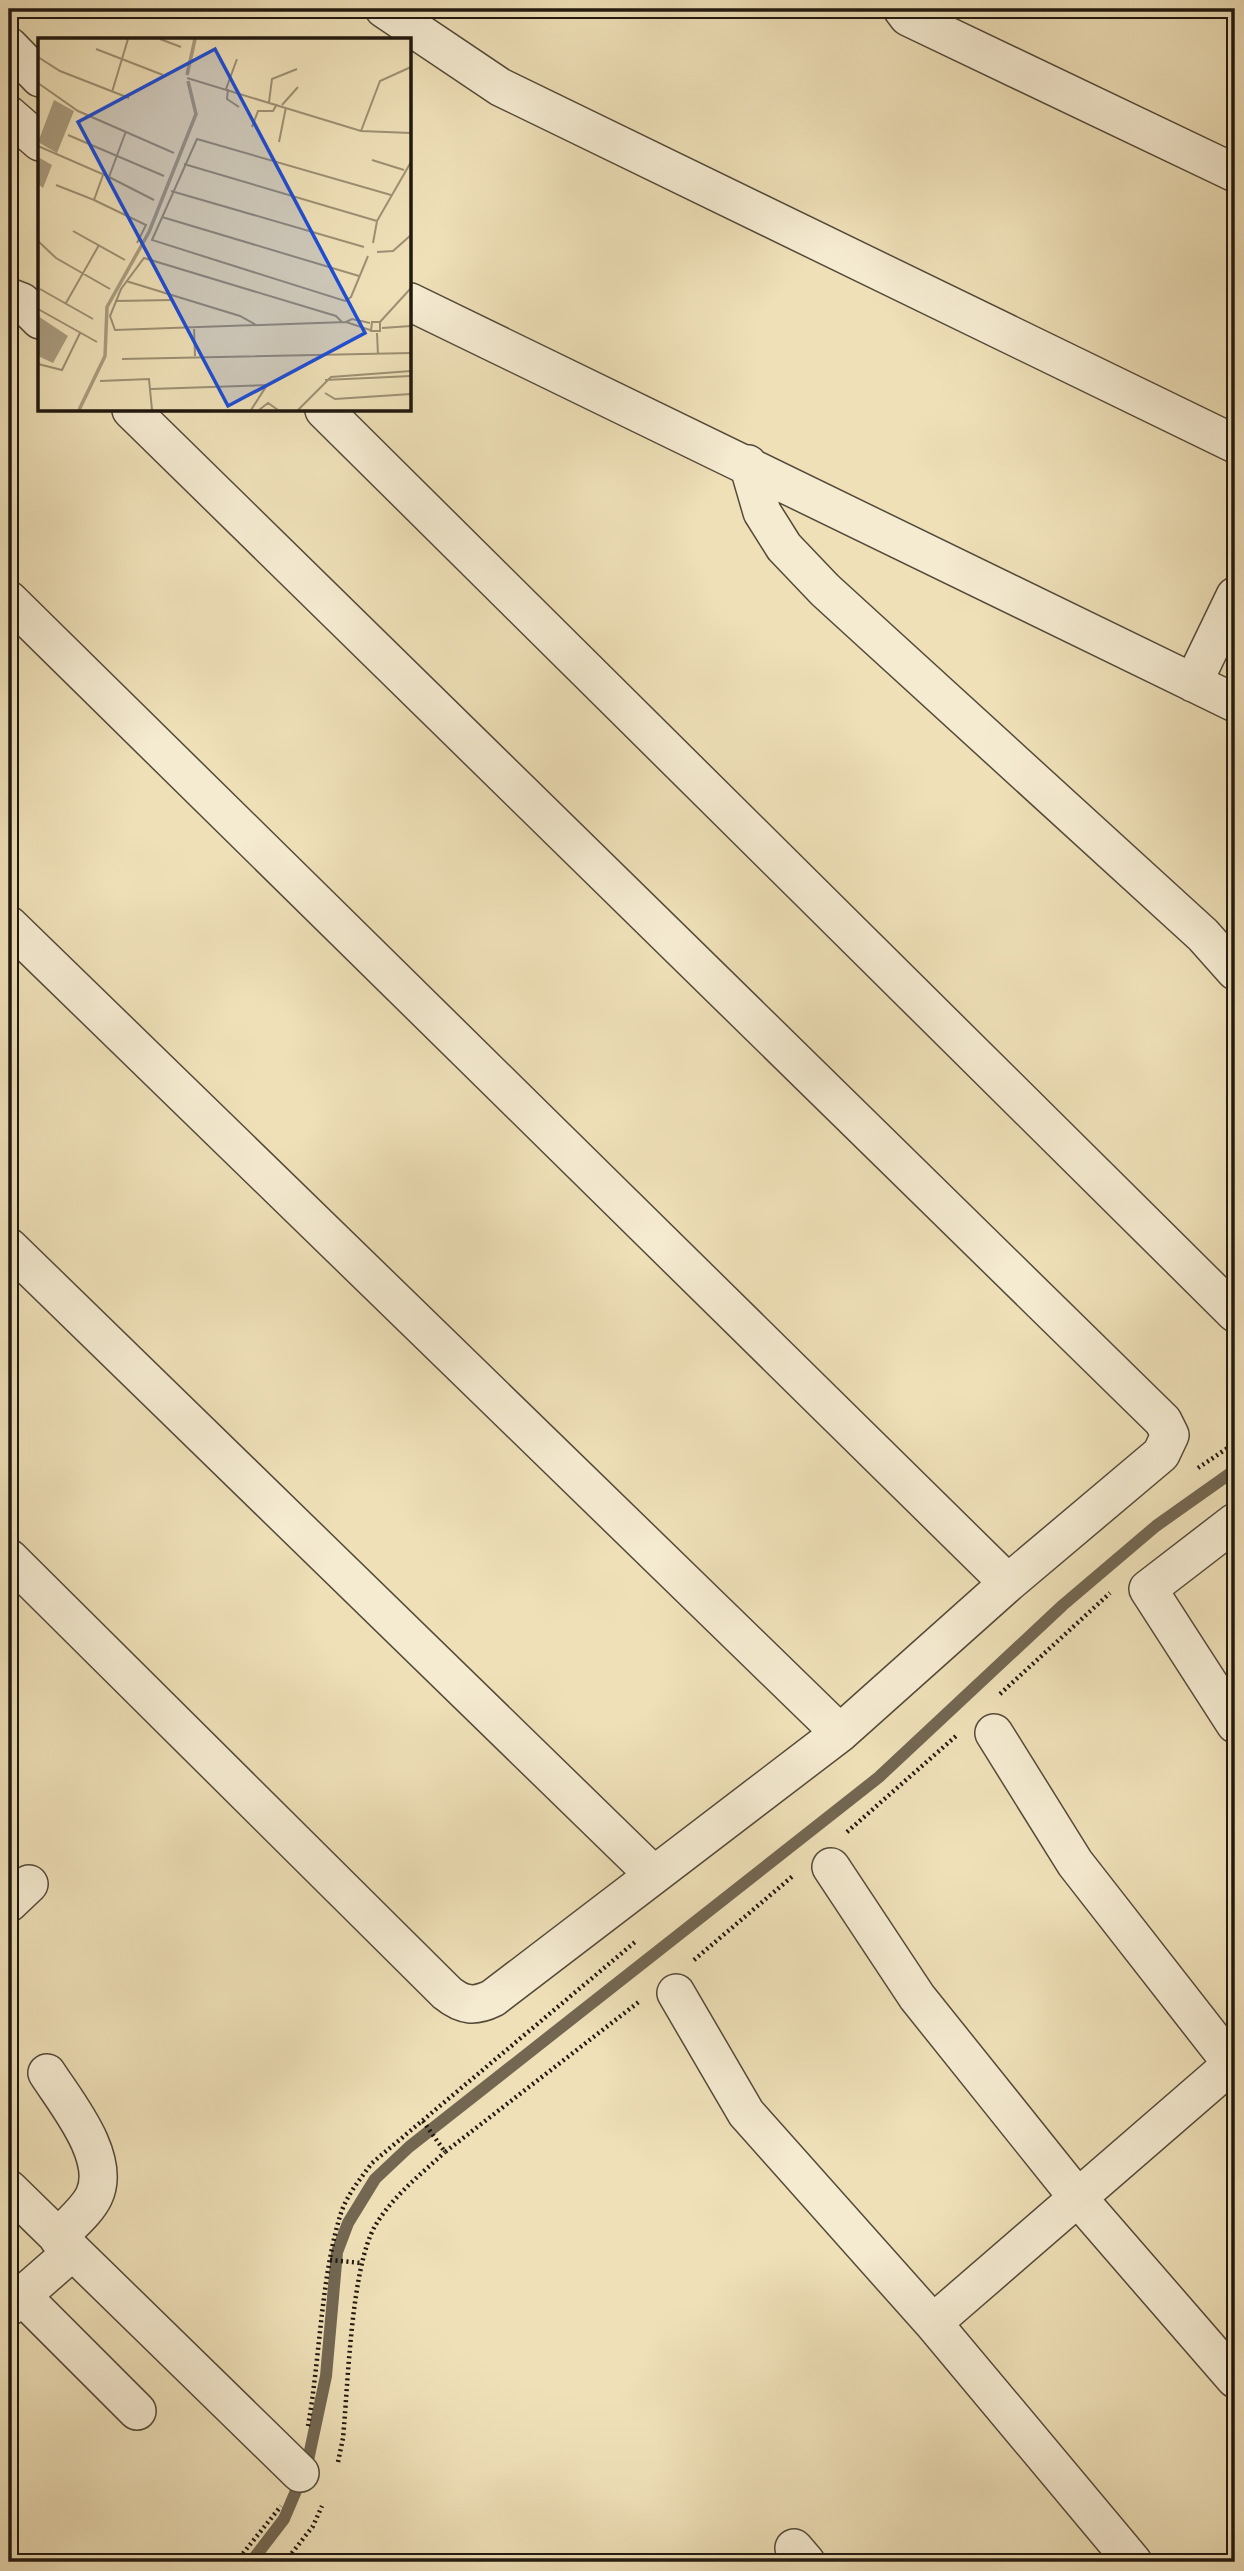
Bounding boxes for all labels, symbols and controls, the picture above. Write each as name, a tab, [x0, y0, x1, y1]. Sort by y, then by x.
inset map	[38, 38, 411, 411]

